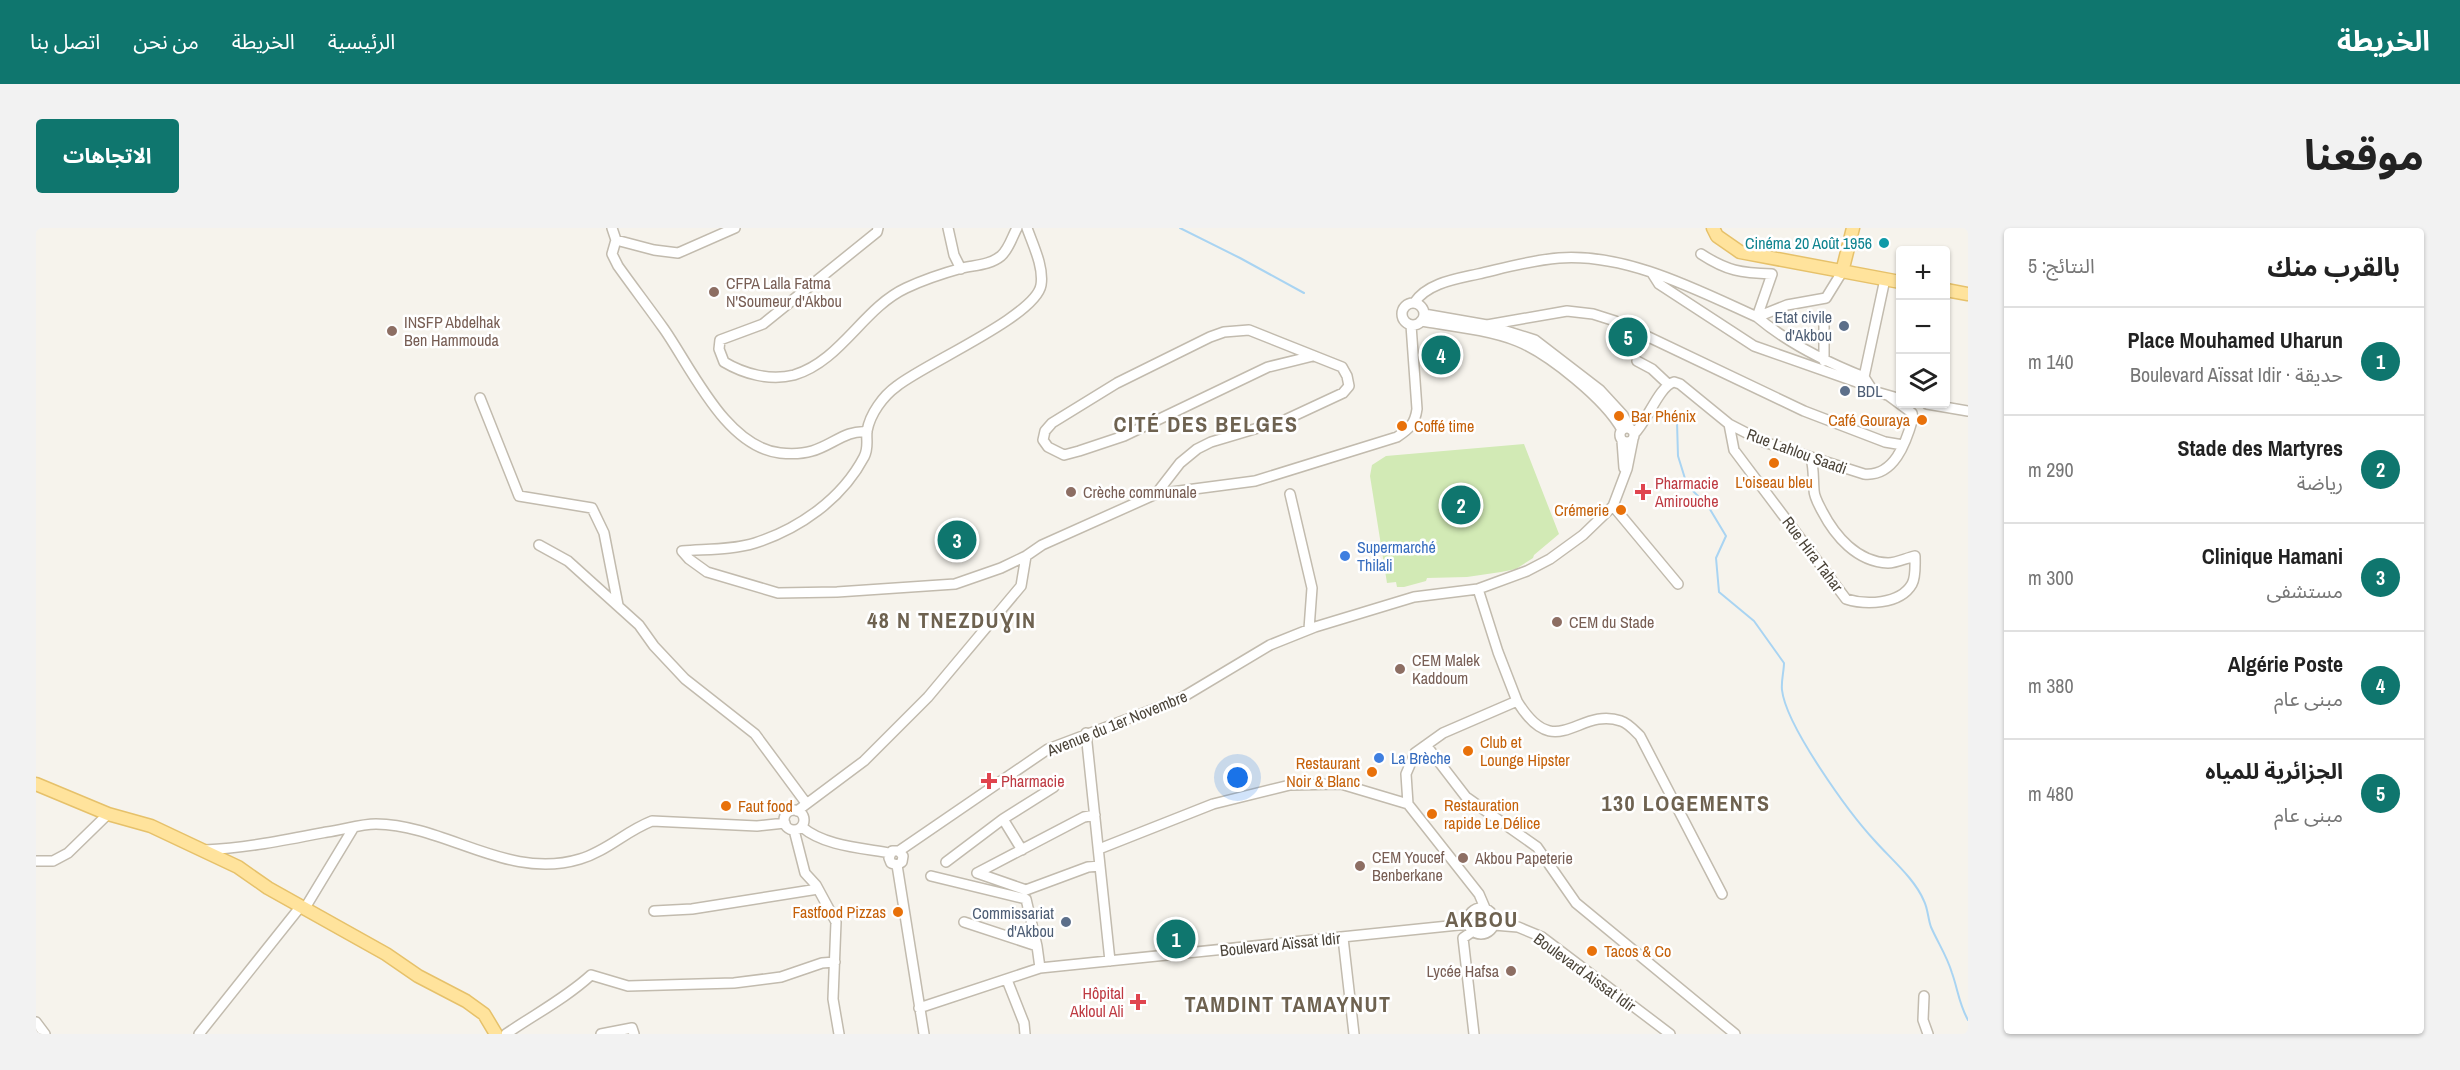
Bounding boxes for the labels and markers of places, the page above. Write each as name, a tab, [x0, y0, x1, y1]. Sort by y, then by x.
place label: Cinéma 20 Août 1956	[1745, 232, 1872, 254]
marker: Cinéma 20 Août 1956	[1877, 236, 1891, 250]
place label: CFPA Lalla Fatma N'Soumeur d'Akbou	[726, 272, 842, 312]
marker: CFPA Lalla Fatma N'Soumeur d'Akbou	[707, 285, 721, 299]
place label: Etat civile d'Akbou	[1774, 306, 1832, 346]
place label: INSFP Abdelhak Ben Hammouda	[404, 311, 500, 351]
pin: 5	[1608, 314, 1648, 360]
marker: Etat civile d'Akbou	[1837, 319, 1851, 333]
marker: INSFP Abdelhak Ben Hammouda	[385, 324, 399, 338]
pin: 4	[1422, 332, 1460, 378]
place label: BDL	[1857, 380, 1883, 402]
marker: BDL	[1838, 384, 1852, 398]
place label: Bar Phénix	[1631, 405, 1696, 427]
marker: Bar Phénix	[1612, 409, 1626, 423]
place label: Café Gouraya	[1828, 409, 1911, 431]
marker: Café Gouraya	[1915, 413, 1929, 427]
place label: Coffé time	[1414, 415, 1474, 437]
marker: Coffé time	[1395, 419, 1409, 433]
marker: L'oiseau bleu	[1767, 456, 1781, 470]
place label: L'oiseau bleu	[1735, 471, 1813, 493]
place label: Pharmacie Amirouche	[1654, 472, 1718, 512]
place label: Crèche communale	[1083, 481, 1197, 503]
pin: 2	[1442, 482, 1480, 528]
marker: Crèche communale	[1064, 485, 1078, 499]
marker: Pharmacie Amirouche	[1636, 485, 1650, 499]
place label: Crémerie	[1554, 499, 1609, 521]
marker: Crémerie	[1614, 503, 1628, 517]
pin: 3	[938, 518, 976, 562]
place label: Supermarché Thilali	[1357, 536, 1436, 576]
marker: Supermarché Thilali	[1338, 549, 1352, 563]
place label: CEM du Stade	[1569, 611, 1654, 633]
marker: CEM du Stade	[1550, 615, 1564, 629]
place label: CEM Malek Kaddoum	[1412, 649, 1480, 689]
marker: CEM Malek Kaddoum	[1393, 662, 1407, 676]
place label: Club et Lounge Hipster	[1480, 731, 1570, 771]
marker: Club et Lounge Hipster	[1461, 744, 1475, 758]
place label: La Brèche	[1391, 747, 1451, 769]
marker: La Brèche	[1372, 751, 1386, 765]
place label: Restaurant Noir & Blanc	[1286, 752, 1360, 792]
marker: Restaurant Noir & Blanc	[1365, 765, 1379, 779]
place label: Pharmacie	[1001, 770, 1064, 792]
marker: Pharmacie	[982, 774, 996, 788]
place label: Restauration rapide Le Délice	[1444, 794, 1540, 834]
place label: Faut food	[738, 795, 793, 817]
marker: Faut food	[719, 799, 733, 813]
marker: Restauration rapide Le Délice	[1425, 807, 1439, 821]
place label: CEM Youcef Benberkane	[1372, 846, 1445, 886]
place label: Akbou Papeterie	[1474, 847, 1573, 869]
marker: Akbou Papeterie	[1456, 851, 1470, 865]
marker: CEM Youcef Benberkane	[1353, 859, 1367, 873]
place label: Fastfood Pizzas	[793, 901, 886, 923]
place label: Commissariat d'Akbou	[972, 902, 1054, 942]
marker: Fastfood Pizzas	[891, 905, 905, 919]
marker: Commissariat d'Akbou	[1059, 915, 1073, 929]
pin: 1	[1156, 916, 1196, 962]
place label: Tacos & Co	[1604, 940, 1671, 962]
marker: Tacos & Co	[1585, 944, 1599, 958]
place label: Lycée Hafsa	[1427, 960, 1500, 982]
marker: Lycée Hafsa	[1504, 964, 1518, 978]
place label: Hôpital Akloul Ali	[1069, 982, 1124, 1022]
marker: Hôpital Akloul Ali	[1129, 993, 1147, 1011]

